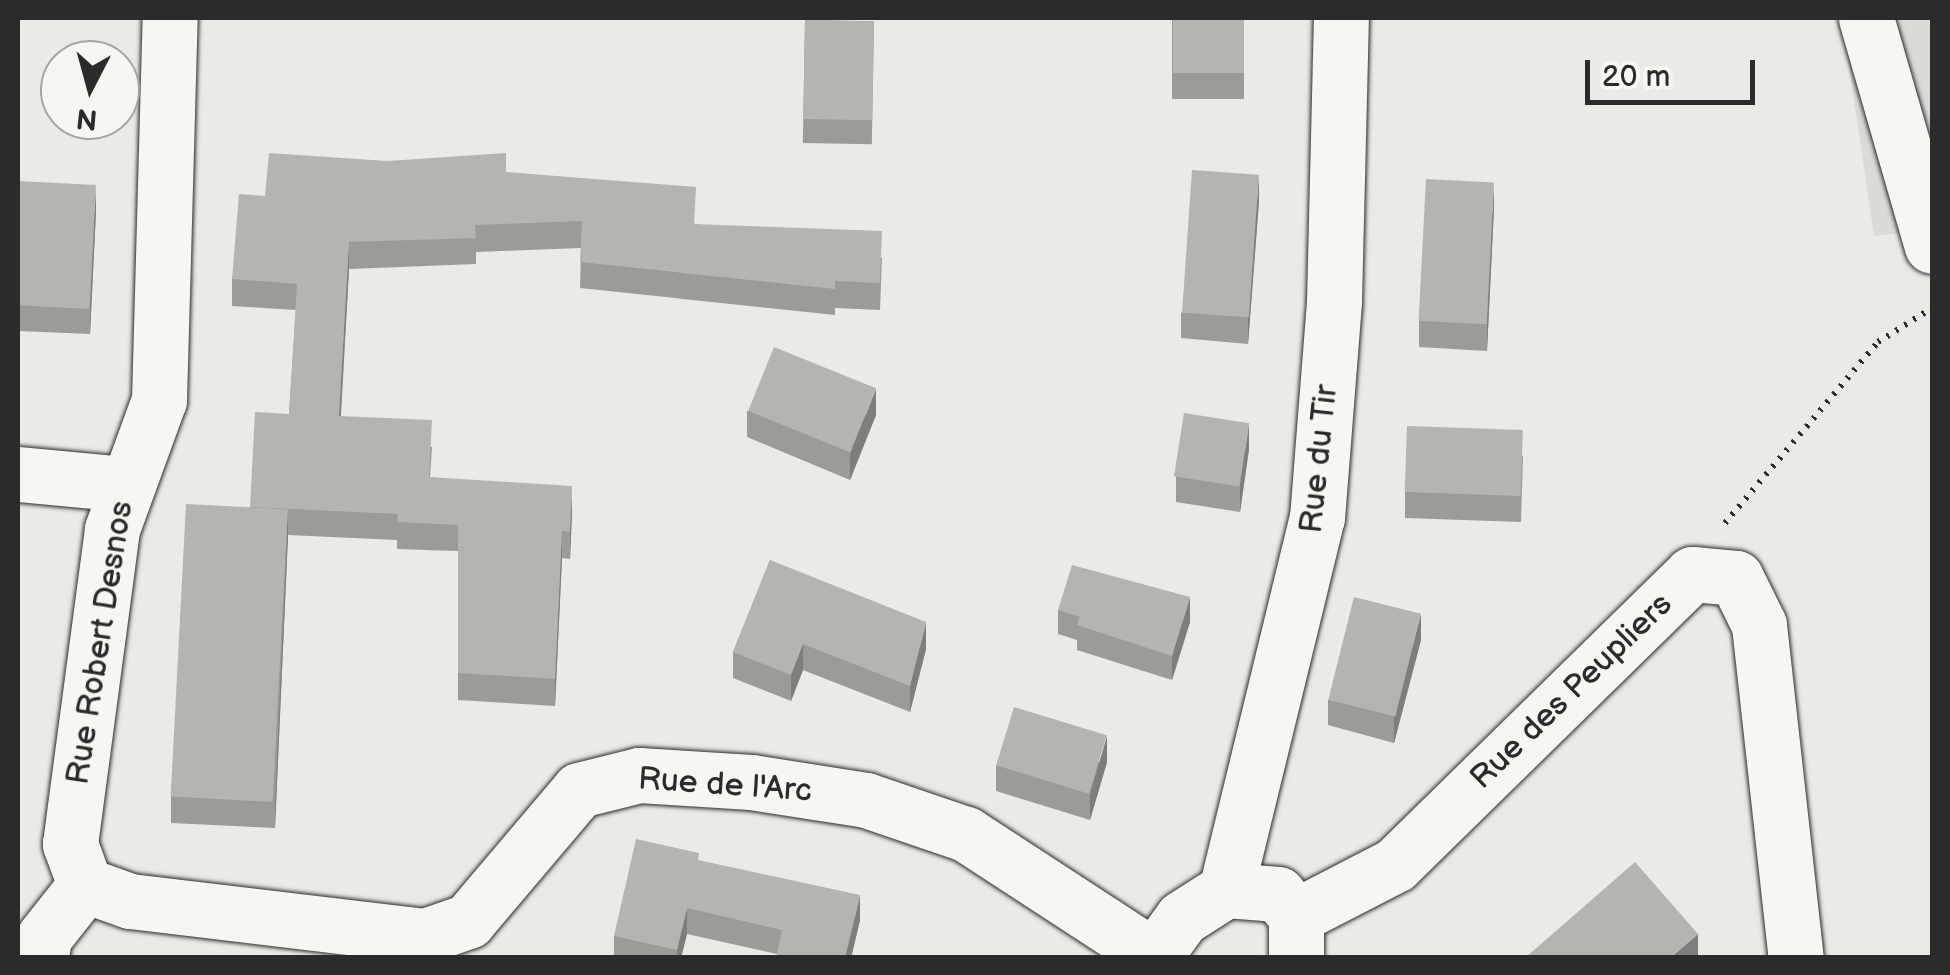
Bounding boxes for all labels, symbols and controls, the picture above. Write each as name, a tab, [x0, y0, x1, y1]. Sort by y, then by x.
north arrow	[40, 40, 140, 140]
scale bar	[1590, 40, 1760, 102]
text: 20 m	[1602, 59, 1670, 95]
text: N	[75, 101, 99, 136]
street label: Rue du Tir	[1293, 382, 1347, 536]
street label: Rue Robert Desnos	[60, 499, 142, 787]
street label: Rue des Peupliers	[1463, 586, 1681, 798]
street label: Rue de l'Arc	[637, 761, 813, 811]

